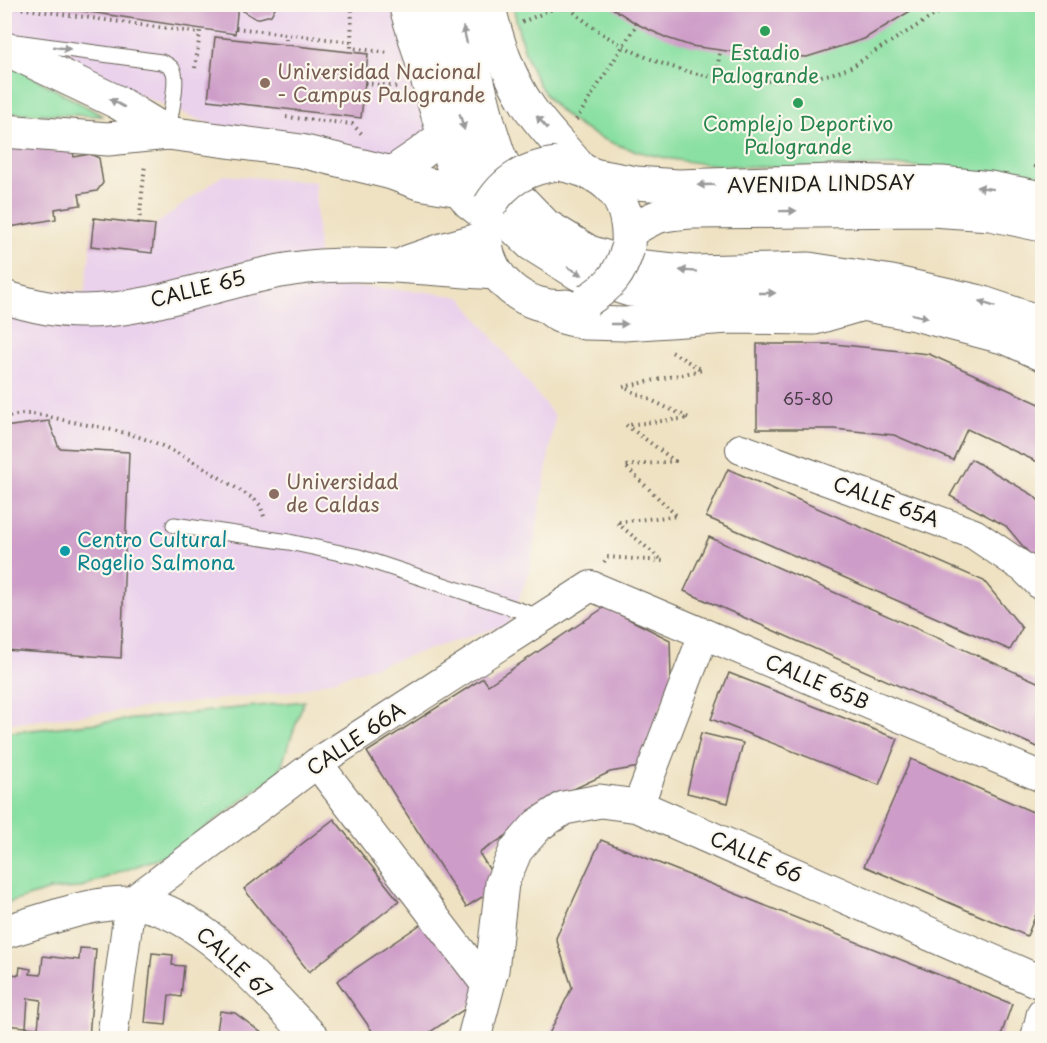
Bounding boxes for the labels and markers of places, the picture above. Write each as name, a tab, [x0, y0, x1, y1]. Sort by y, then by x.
marker: Estadio Palogrande	[758, 24, 772, 38]
place label: Estadio Palogrande	[711, 37, 819, 90]
place label: Universidad Nacional - Campus Palogrande	[277, 56, 486, 109]
marker: Universidad Nacional - Campus Palogrande	[258, 76, 272, 90]
marker: Complejo Deportivo Palogrande	[791, 96, 805, 110]
place label: Complejo Deportivo Palogrande	[703, 108, 893, 161]
place label: Universidad de Caldas	[286, 466, 399, 519]
marker: Universidad de Caldas	[267, 487, 281, 501]
place label: Centro Cultural Rogelio Salmona	[77, 524, 235, 577]
marker: Centro Cultural Rogelio Salmona	[58, 544, 72, 558]

